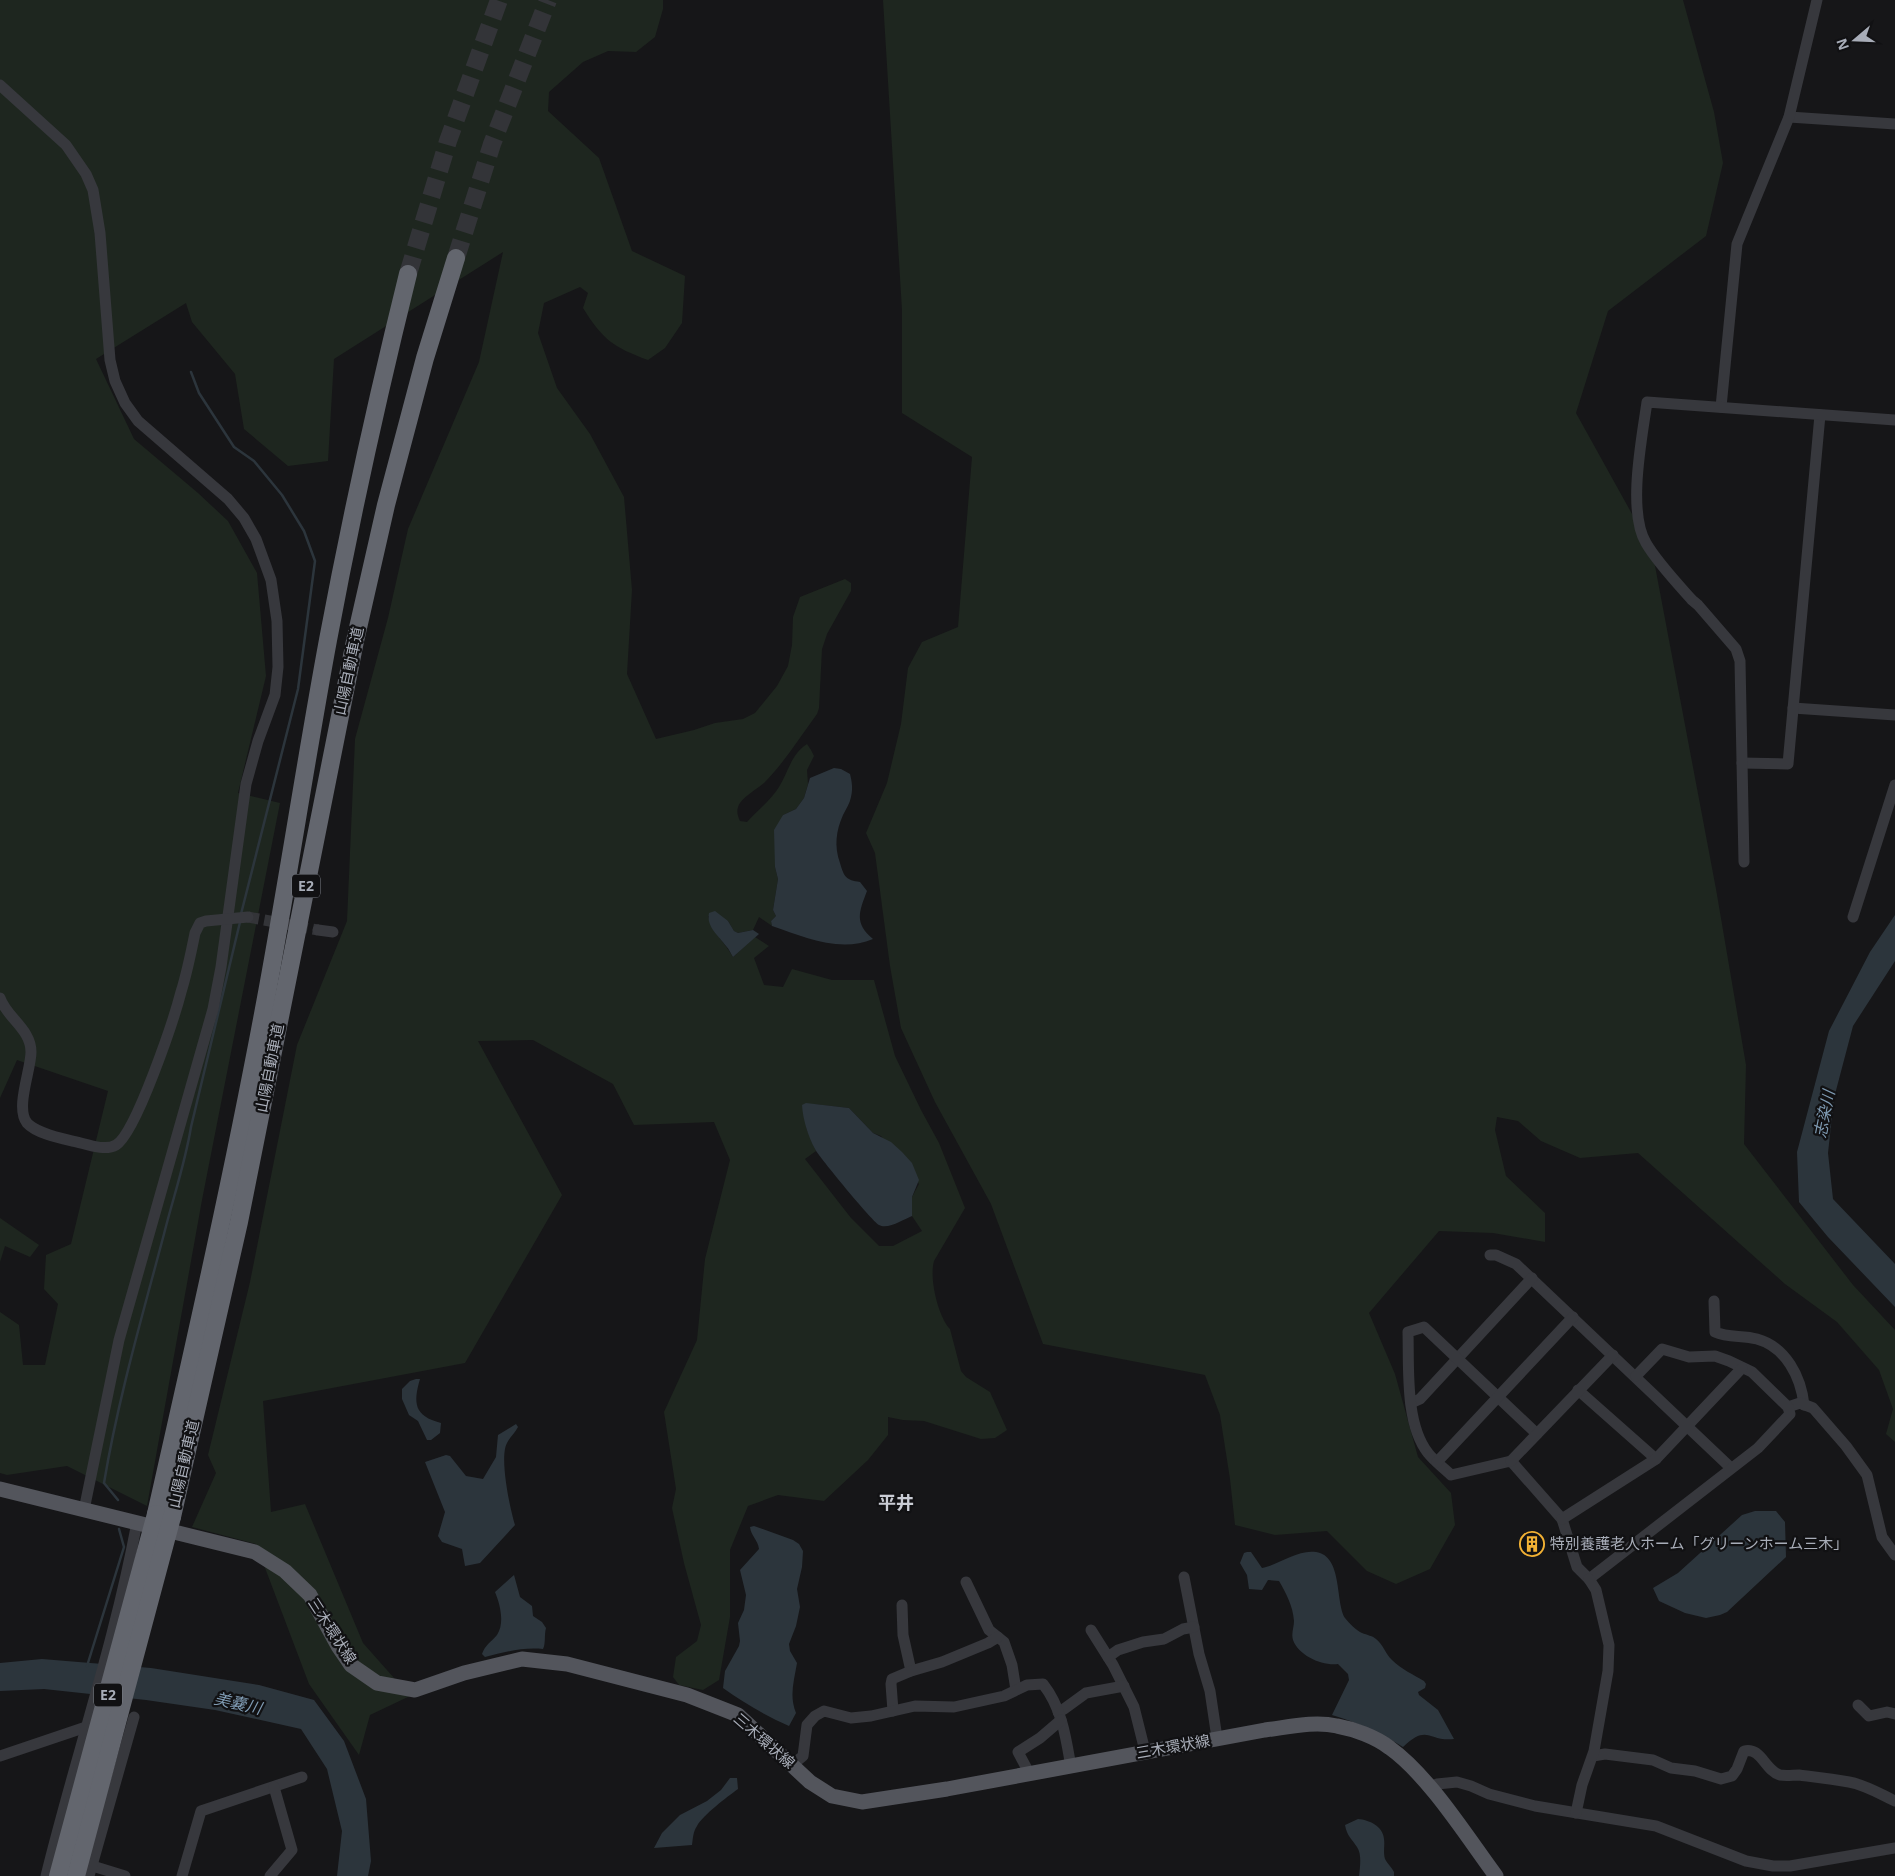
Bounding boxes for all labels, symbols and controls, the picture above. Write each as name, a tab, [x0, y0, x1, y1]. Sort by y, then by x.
north arrow	[1830, 15, 1880, 65]
text: N	[1831, 36, 1853, 53]
street label: 山陽自動車道	[329, 625, 367, 717]
road number: E2	[292, 874, 320, 898]
street label: 山陽自動車道	[251, 1022, 287, 1114]
water label: 志染川	[1809, 1086, 1840, 1140]
street label: 山陽自動車道	[163, 1418, 203, 1510]
district label: 平井	[878, 1490, 914, 1514]
building icon: 特別養護老人ホーム「グリーンホーム三木」	[1519, 1531, 1545, 1557]
place label: 特別養護老人ホーム「グリーンホーム三木」	[1550, 1533, 1848, 1553]
street label: 三木環状線	[304, 1594, 362, 1667]
road number: E2	[94, 1684, 122, 1706]
water label: 美嚢川	[212, 1687, 266, 1720]
street label: 三木環状線	[730, 1708, 800, 1772]
street label: 三木環状線	[1134, 1730, 1212, 1762]

